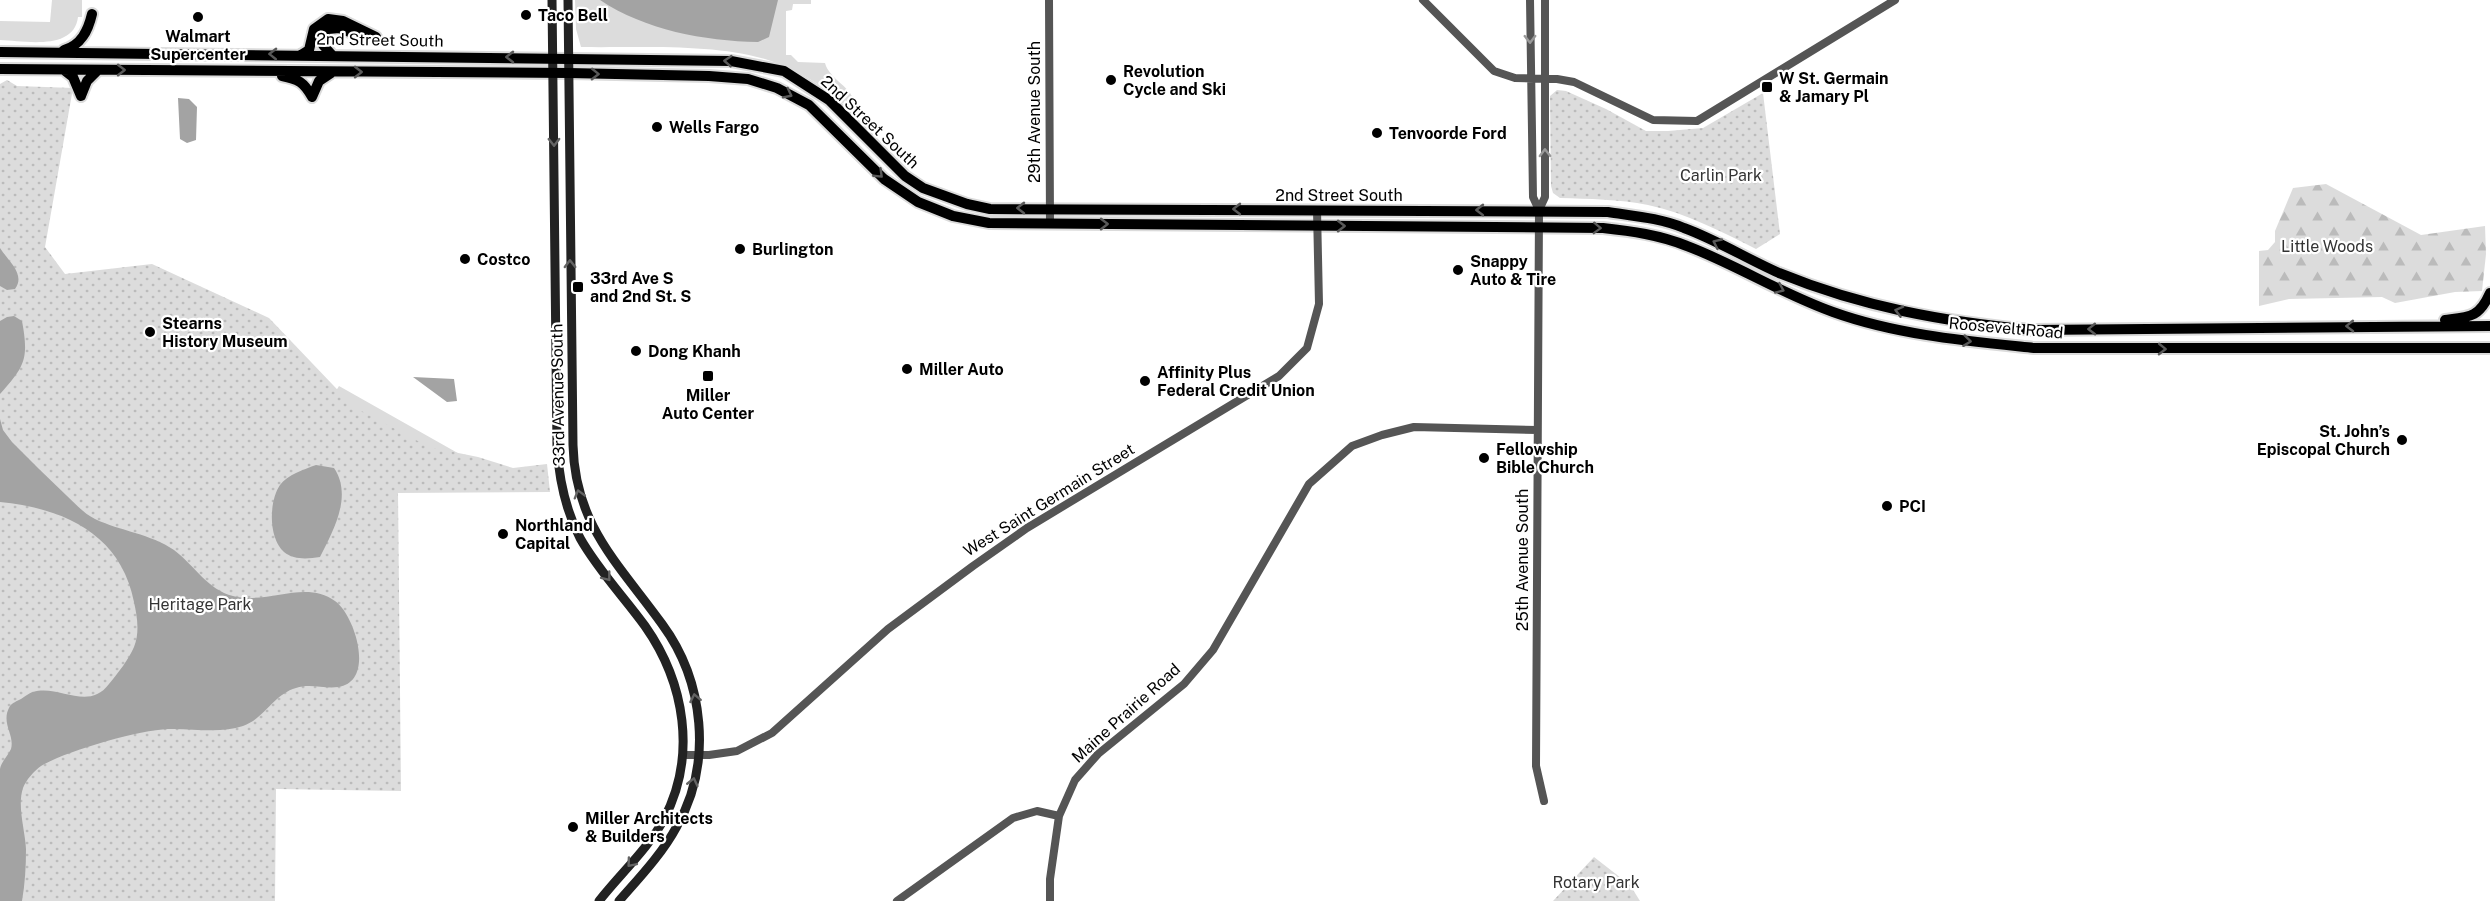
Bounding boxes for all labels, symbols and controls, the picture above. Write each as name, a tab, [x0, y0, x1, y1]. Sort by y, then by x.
place label: Taco Bell	[538, 6, 608, 25]
marker: Taco Bell	[519, 8, 533, 22]
marker: Walmart Supercenter	[191, 10, 205, 24]
place label: Walmart Supercenter	[150, 27, 246, 64]
street label: 2nd Street South	[316, 29, 444, 51]
one-way arrow	[1524, 34, 1536, 43]
street label: 29th Avenue South	[1025, 41, 1044, 183]
one-way arrow	[269, 48, 278, 61]
one-way arrow	[506, 51, 515, 63]
one-way arrow	[723, 55, 732, 68]
place label: Revolution Cycle and Ski	[1123, 62, 1226, 99]
one-way arrow	[117, 64, 126, 76]
one-way arrow	[354, 66, 363, 78]
one-way arrow	[591, 68, 600, 80]
place label: W St. Germain & Jamary Pl	[1779, 69, 1889, 106]
street label: 2nd Street South	[817, 72, 923, 172]
marker: Revolution Cycle and Ski	[1104, 73, 1118, 87]
marker: W St. Germain & Jamary Pl	[1760, 80, 1774, 94]
one-way arrow	[781, 87, 792, 98]
place label: Wells Fargo	[669, 118, 759, 137]
marker: Wells Fargo	[650, 120, 664, 134]
place label: Tenvoorde Ford	[1389, 124, 1507, 143]
marker: Tenvoorde Ford	[1370, 126, 1384, 140]
one-way arrow	[548, 138, 560, 147]
one-way arrow	[1538, 149, 1551, 158]
park label: Carlin Park	[1680, 166, 1762, 185]
one-way arrow	[873, 167, 883, 178]
street label: 2nd Street South	[1275, 186, 1403, 205]
one-way arrow	[1017, 202, 1026, 214]
one-way arrow	[1233, 203, 1242, 215]
one-way arrow	[1476, 204, 1485, 216]
one-way arrow	[1099, 218, 1108, 230]
one-way arrow	[1336, 220, 1345, 232]
one-way arrow	[1593, 222, 1602, 234]
park label: Little Woods	[2281, 237, 2373, 256]
one-way arrow	[1712, 239, 1723, 251]
place label: Burlington	[752, 240, 834, 259]
marker: Burlington	[733, 242, 747, 256]
place label: Costco	[477, 250, 530, 269]
marker: Costco	[458, 252, 472, 266]
place label: Snappy Auto & Tire	[1470, 252, 1556, 289]
one-way arrow	[564, 259, 577, 268]
marker: Snappy Auto & Tire	[1451, 263, 1465, 277]
place label: 33rd Ave S and 2nd St. S	[590, 269, 691, 306]
marker: 33rd Ave S and 2nd St. S	[571, 280, 585, 294]
one-way arrow	[1774, 282, 1785, 294]
one-way arrow	[1894, 306, 1905, 318]
place label: Stearns History Museum	[162, 314, 288, 351]
street label: Roosevelt Road	[1948, 314, 2064, 342]
one-way arrow	[2346, 320, 2355, 333]
street label: 33rd Avenue South	[547, 323, 569, 467]
one-way arrow	[2088, 323, 2097, 335]
marker: Stearns History Museum	[143, 325, 157, 339]
one-way arrow	[1963, 334, 1972, 347]
place label: Dong Khanh	[648, 342, 741, 361]
one-way arrow	[2158, 343, 2167, 355]
marker: Dong Khanh	[629, 344, 643, 358]
place label: Miller Auto	[919, 360, 1004, 379]
marker: Miller Auto	[900, 362, 914, 376]
place label: Affinity Plus Federal Credit Union	[1157, 363, 1315, 400]
marker: Miller Auto Center	[701, 369, 715, 383]
marker: Affinity Plus Federal Credit Union	[1138, 374, 1152, 388]
place label: Miller Auto Center	[662, 386, 755, 423]
place label: St. John’s Episcopal Church	[2257, 422, 2390, 459]
marker: St. John’s Episcopal Church	[2395, 433, 2409, 447]
street label: West Saint Germain Street	[960, 440, 1138, 560]
place label: Fellowship Bible Church	[1496, 440, 1594, 477]
marker: Fellowship Bible Church	[1477, 451, 1491, 465]
one-way arrow	[574, 489, 586, 500]
street label: 25th Avenue South	[1513, 489, 1532, 631]
place label: PCI	[1899, 497, 1926, 516]
marker: PCI	[1880, 499, 1894, 513]
place label: Northland Capital	[515, 516, 593, 553]
marker: Northland Capital	[496, 527, 510, 541]
one-way arrow	[600, 570, 611, 581]
park label: Heritage Park	[148, 595, 252, 614]
street label: Maine Prairie Road	[1068, 659, 1184, 767]
one-way arrow	[689, 693, 702, 703]
one-way arrow	[686, 777, 699, 787]
place label: Miller Architects & Builders	[585, 809, 713, 846]
marker: Miller Architects & Builders	[566, 820, 580, 834]
one-way arrow	[627, 856, 638, 867]
park label: Rotary Park	[1552, 873, 1640, 892]

